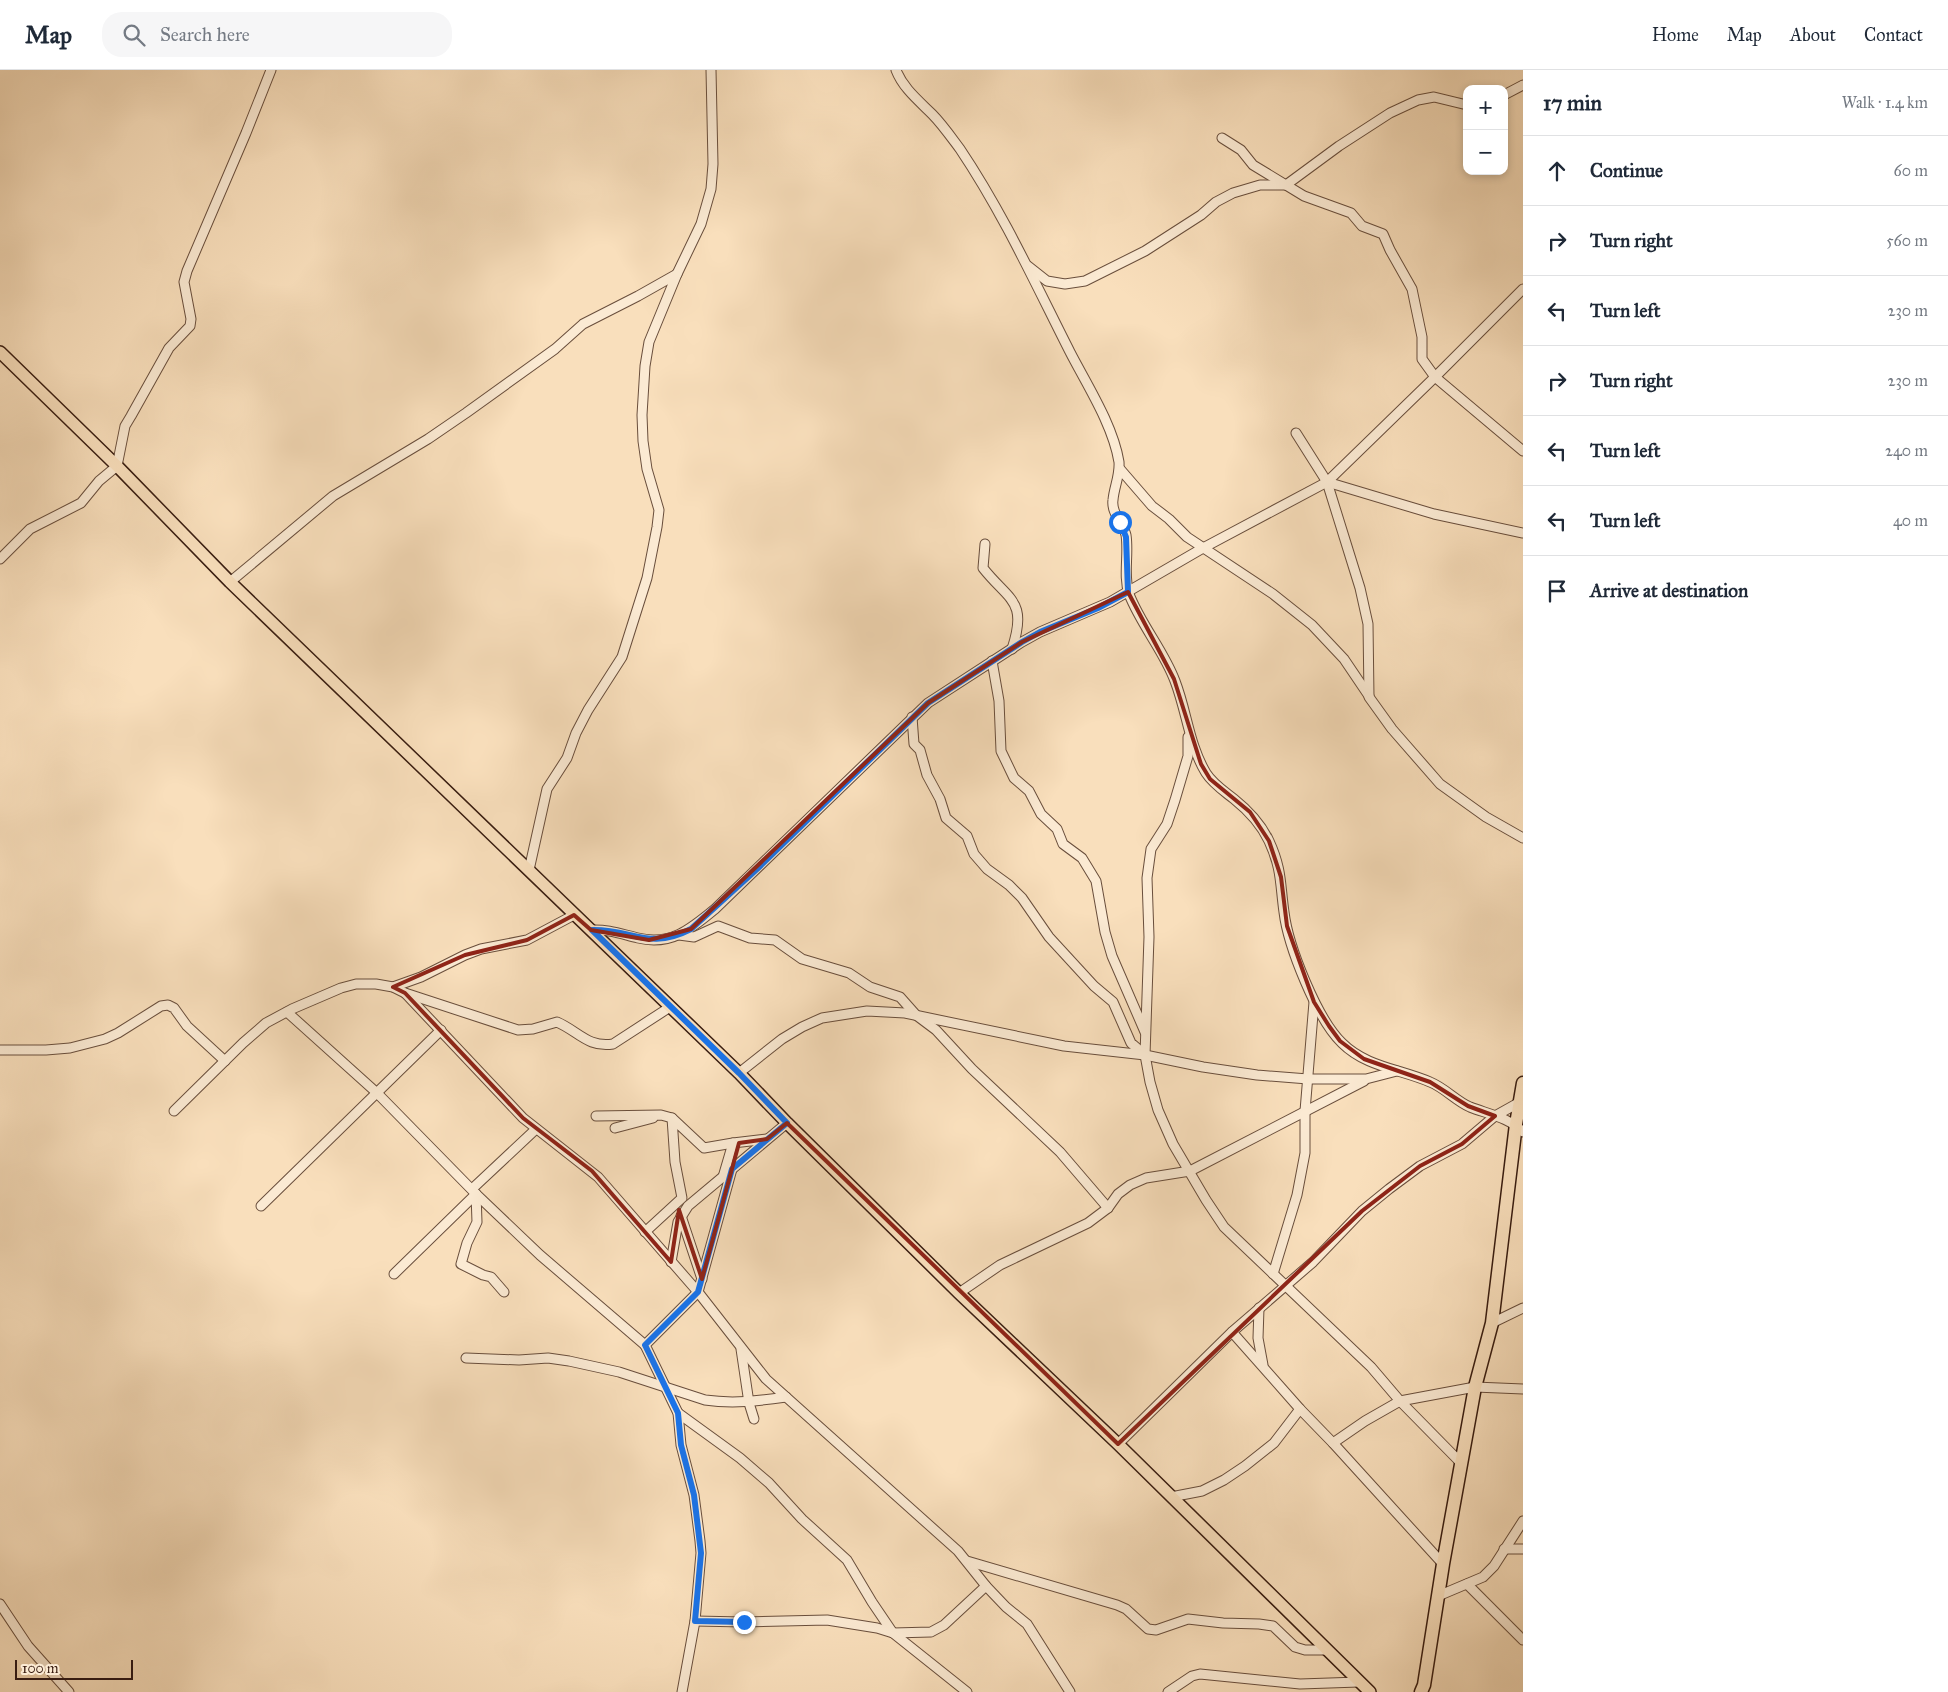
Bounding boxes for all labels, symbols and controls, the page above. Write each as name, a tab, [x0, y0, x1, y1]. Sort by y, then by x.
search box	[102, 12, 452, 57]
text: Map	[25, 20, 72, 50]
icon: search	[120, 21, 148, 49]
text: Search here	[160, 23, 250, 46]
text: Home	[1652, 24, 1699, 46]
text: Map	[1727, 24, 1762, 46]
text: About	[1790, 24, 1836, 46]
text: Contact	[1864, 24, 1923, 46]
map controls	[1463, 85, 1508, 175]
button: +	[1463, 85, 1508, 130]
text: 17 min	[1543, 90, 1602, 116]
text: Walk · 1.4 km	[1842, 93, 1928, 112]
button: −	[1463, 130, 1508, 175]
icon: ahead	[1543, 157, 1571, 185]
text: Continue	[1590, 159, 1663, 182]
text: 60 m	[1894, 161, 1928, 180]
icon: right	[1543, 227, 1571, 255]
text: Turn right	[1590, 229, 1673, 252]
text: 560 m	[1886, 231, 1928, 250]
icon: left	[1543, 297, 1571, 325]
text: Turn left	[1590, 299, 1660, 322]
text: 230 m	[1888, 301, 1928, 320]
icon: right	[1543, 367, 1571, 395]
text: Turn right	[1590, 369, 1673, 392]
text: 230 m	[1888, 371, 1928, 390]
icon: left	[1543, 437, 1571, 465]
text: Turn left	[1590, 439, 1660, 462]
text: 240 m	[1885, 441, 1928, 460]
icon: left	[1543, 507, 1571, 535]
text: Turn left	[1590, 509, 1660, 532]
route start	[1109, 511, 1132, 534]
text: 40 m	[1893, 511, 1928, 530]
icon: arrive	[1543, 577, 1571, 605]
text: Arrive at destination	[1590, 579, 1748, 602]
route end	[733, 1611, 756, 1634]
scale bar	[15, 1657, 132, 1680]
text: 100 m	[22, 1660, 59, 1677]

